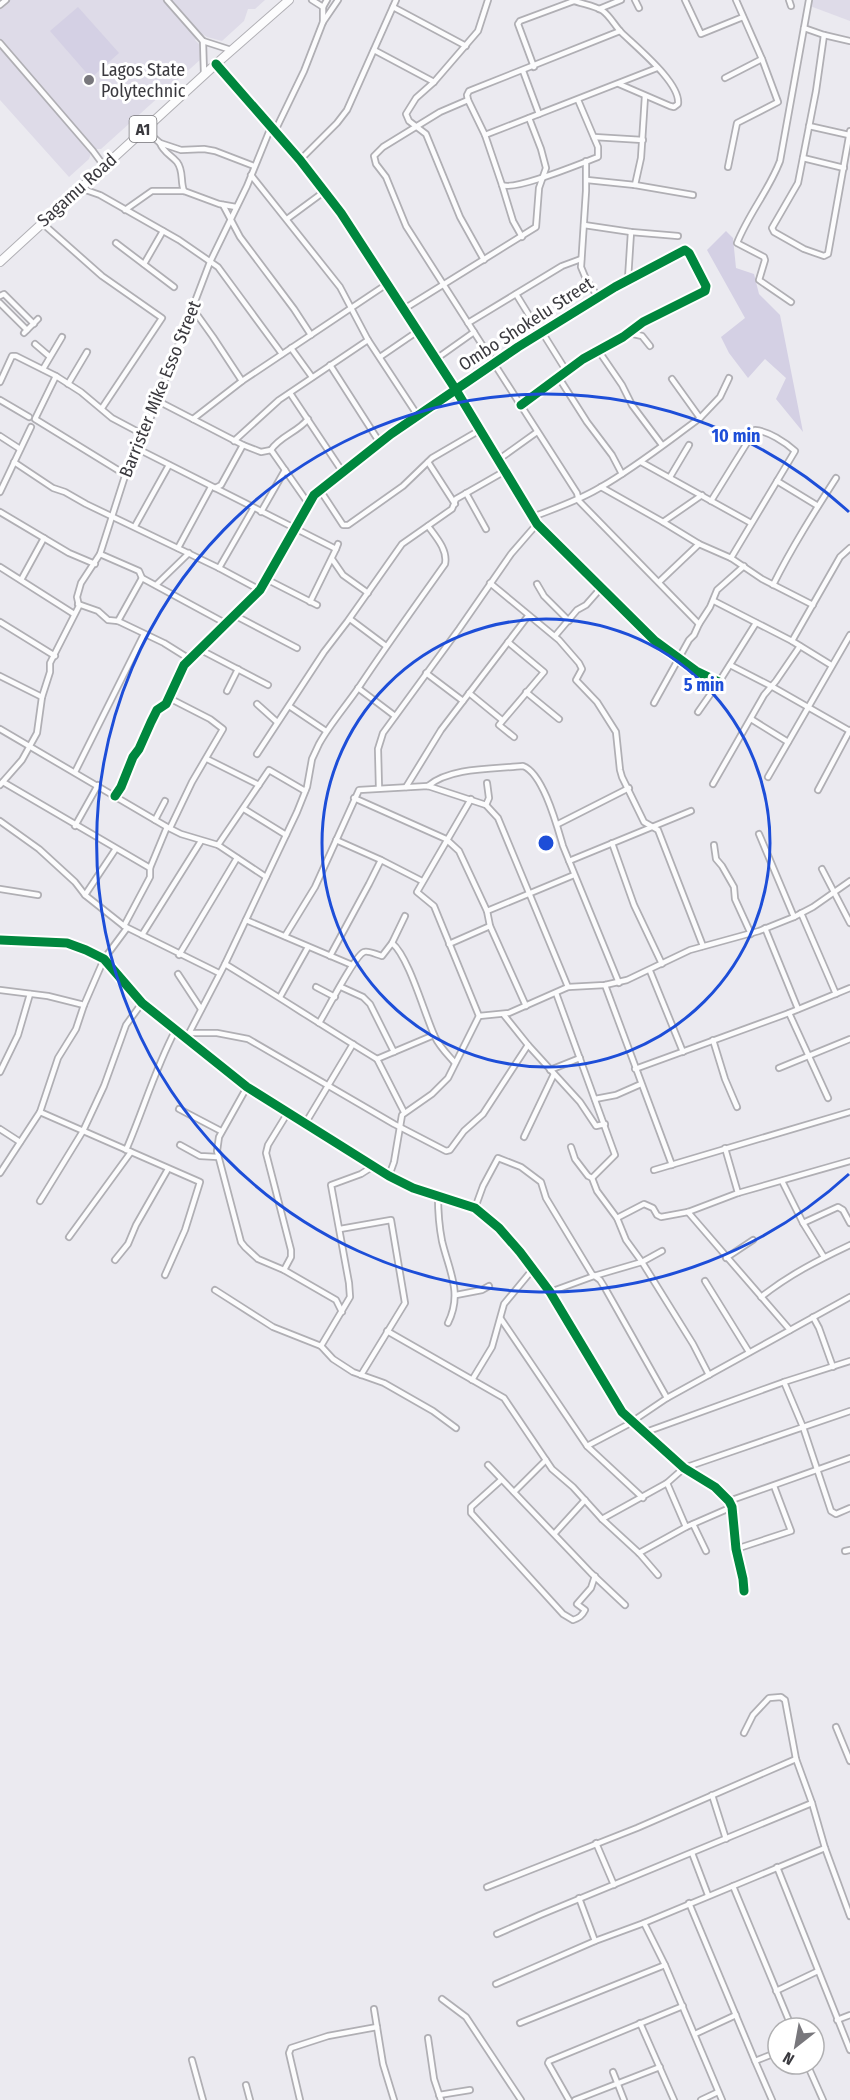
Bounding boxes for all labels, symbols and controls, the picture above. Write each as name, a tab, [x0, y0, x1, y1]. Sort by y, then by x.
place label: Lagos State Polytechnic	[101, 59, 186, 102]
marker: Lagos State Polytechnic	[82, 73, 96, 87]
road number: A1	[130, 116, 156, 142]
street label: Sagamu Road	[33, 149, 121, 231]
street label: Ombo Shokelu Street	[455, 272, 598, 376]
street label: Barrister Mike Esso Street	[114, 297, 206, 481]
text: 10 min	[711, 425, 761, 447]
text: 5 min	[684, 674, 724, 696]
centre of rings	[536, 833, 556, 853]
north arrow	[766, 2016, 826, 2076]
text: N	[780, 2048, 798, 2069]

